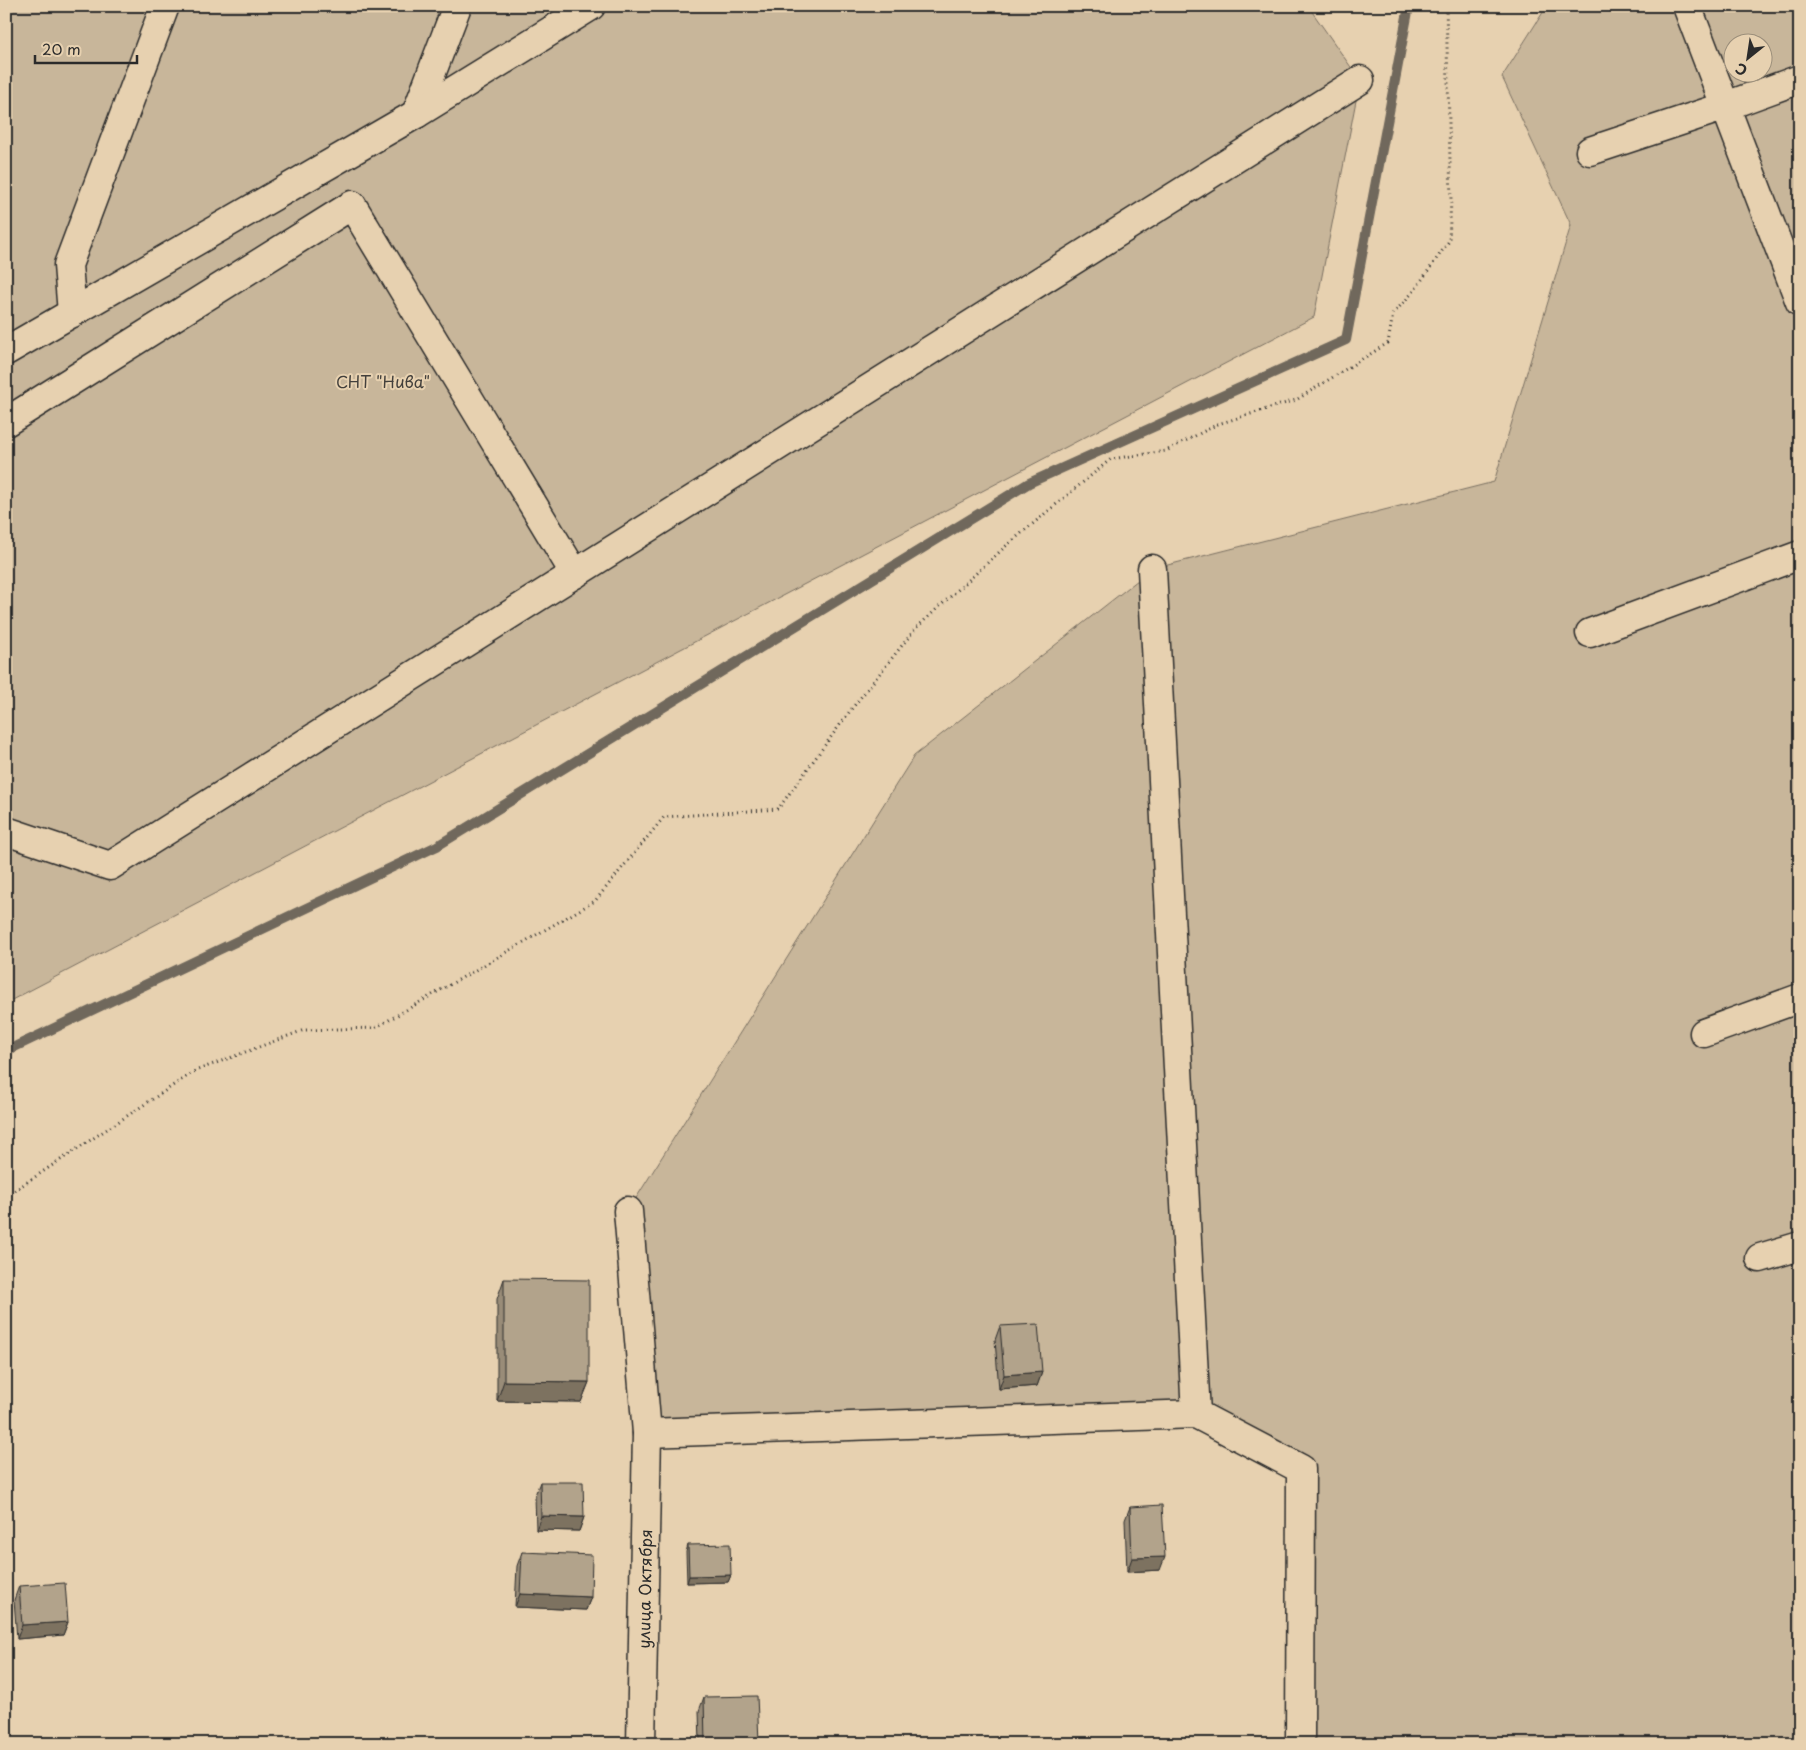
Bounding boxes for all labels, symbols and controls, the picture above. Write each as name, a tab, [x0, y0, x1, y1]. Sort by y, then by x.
scale bar	[35, 32, 138, 64]
north arrow	[1724, 32, 1774, 82]
text: 20 m	[42, 37, 81, 60]
text: С	[1731, 58, 1751, 81]
park label: СНТ "Нива"	[336, 369, 430, 393]
street label: улица Октября	[631, 1529, 657, 1649]

